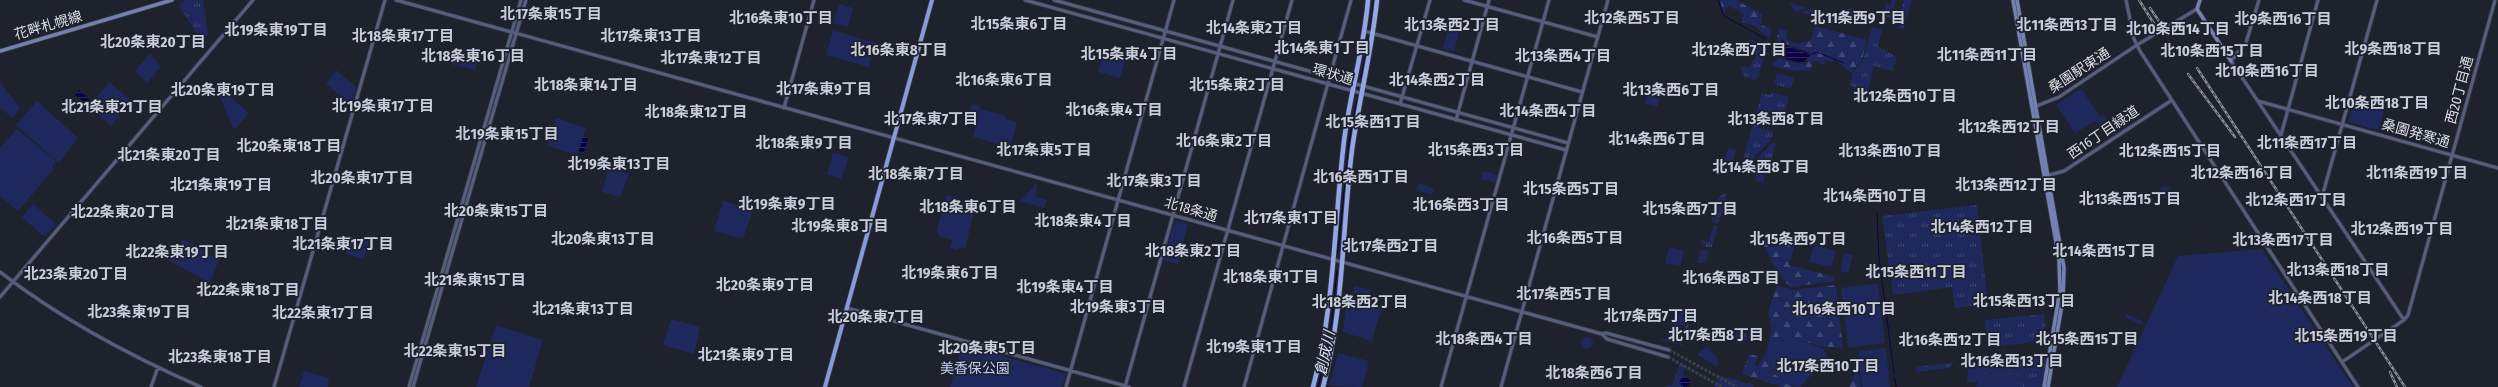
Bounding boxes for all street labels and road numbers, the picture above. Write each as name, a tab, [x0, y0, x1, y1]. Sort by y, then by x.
street label: 花畔札幌線	[12, 8, 84, 43]
street label: 桑園駅東通	[2045, 44, 2113, 97]
street label: 西20丁目通	[2442, 54, 2477, 126]
street label: 環状通	[1310, 61, 1355, 88]
street label: 西16丁目緑道	[2064, 102, 2142, 163]
street label: 桑園発寒通	[2380, 116, 2452, 151]
street label: 北18条通	[1162, 194, 1219, 225]

